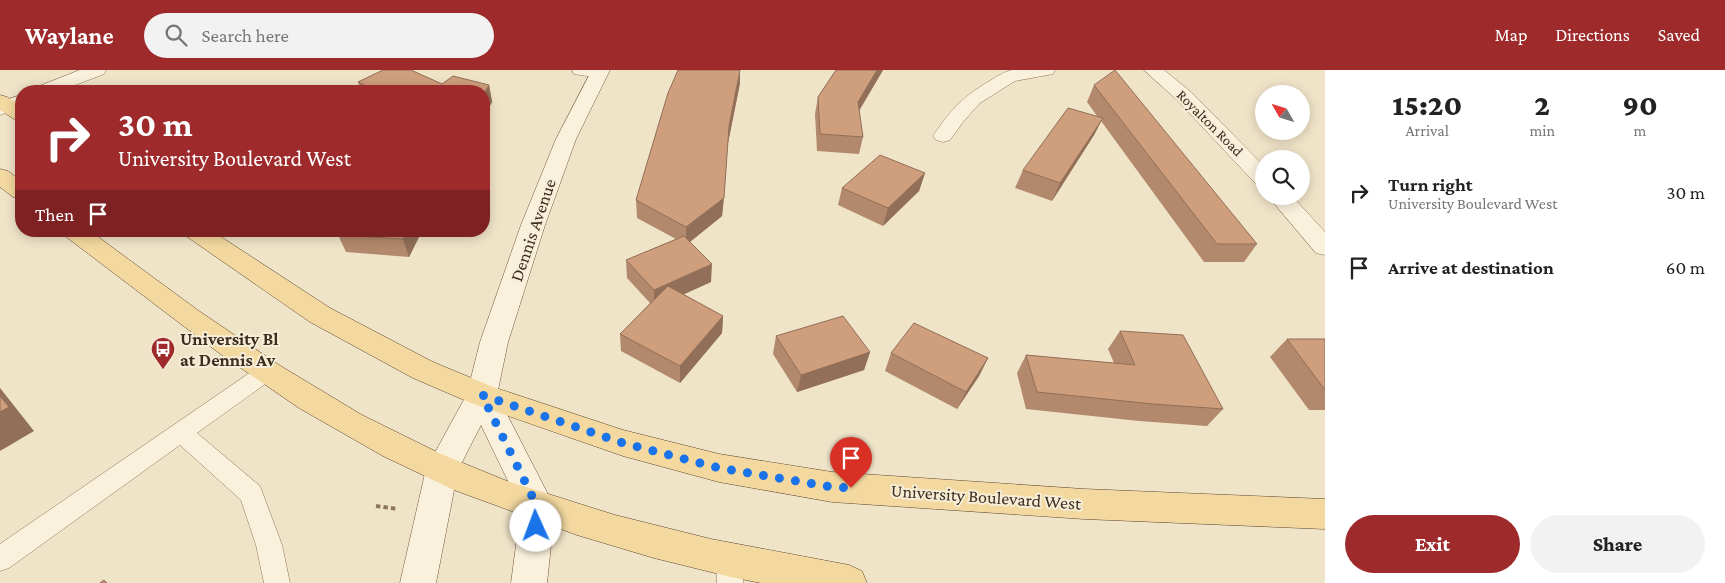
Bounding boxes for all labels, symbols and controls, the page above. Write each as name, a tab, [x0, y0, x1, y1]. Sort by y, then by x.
search box	[144, 13, 494, 58]
icon: search	[162, 21, 190, 49]
text: Waylane	[25, 22, 114, 49]
text: Search here	[202, 25, 289, 46]
text: Map	[1495, 25, 1527, 45]
text: Directions	[1555, 25, 1630, 45]
text: Saved	[1658, 25, 1700, 45]
north arrow	[1255, 85, 1310, 140]
map controls	[1255, 85, 1310, 205]
street label: Royalton Road	[1173, 87, 1246, 160]
text: 15:20	[1392, 88, 1462, 121]
text: 2	[1534, 88, 1550, 121]
text: 90	[1622, 88, 1658, 121]
icon: right	[35, 105, 100, 170]
text: 30 m	[118, 105, 193, 144]
text: Arrival	[1405, 122, 1449, 139]
text: min	[1529, 122, 1555, 139]
text: m	[1634, 122, 1646, 139]
text: University Boulevard West	[118, 146, 351, 171]
button: search	[1255, 150, 1310, 205]
text: Turn right	[1388, 174, 1473, 195]
street label: Dennis Avenue	[506, 176, 560, 284]
icon: right	[1345, 179, 1373, 207]
text: 30 m	[1666, 182, 1705, 203]
text: University Boulevard West	[1388, 195, 1557, 212]
icon: arrive	[84, 200, 112, 228]
text: Then	[35, 204, 74, 225]
icon: arrive	[1345, 254, 1373, 282]
text: Arrive at destination	[1388, 257, 1554, 278]
text: 60 m	[1666, 257, 1705, 278]
place label: University Bl at Dennis Av	[180, 329, 279, 370]
bus stop icon: University Bl at Dennis Av	[150, 336, 176, 370]
pin	[830, 437, 872, 488]
icon: arrive	[837, 444, 865, 472]
street label: University Boulevard West	[890, 480, 1083, 514]
position arrow	[509, 499, 561, 551]
button: Exit	[1345, 515, 1520, 573]
button: Share	[1530, 515, 1705, 573]

